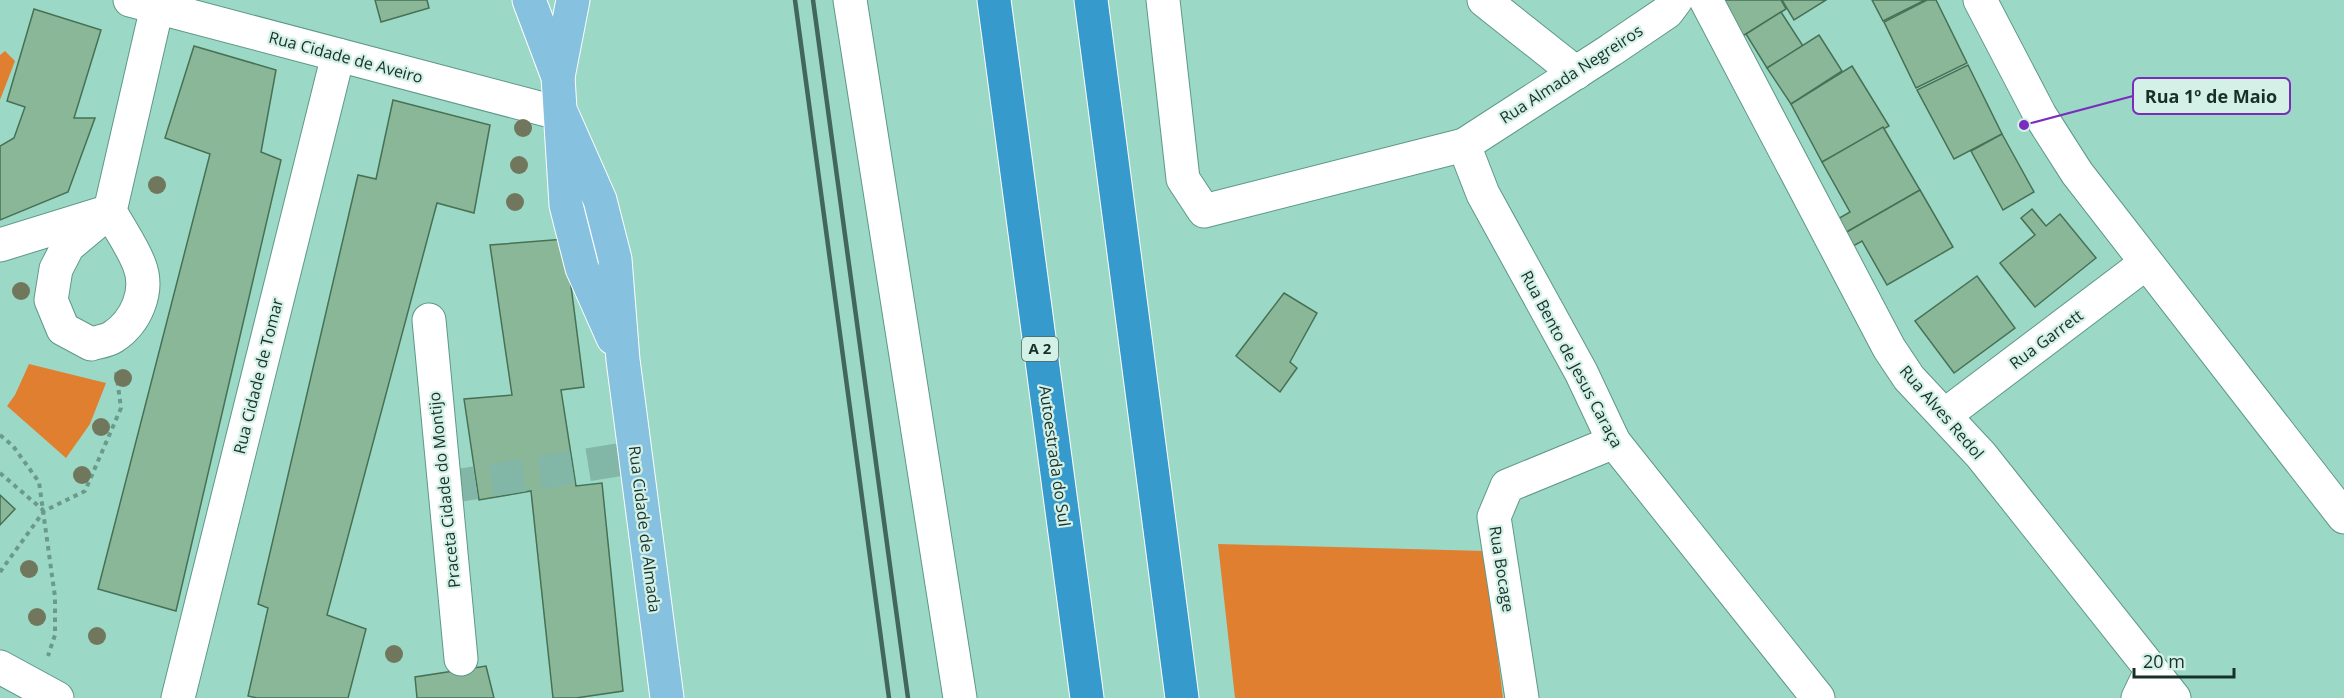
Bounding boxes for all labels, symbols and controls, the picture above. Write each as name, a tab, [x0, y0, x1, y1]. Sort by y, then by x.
street label: Rua Almada Negreiros	[1495, 19, 1647, 129]
street label: Rua Cidade de Aveiro	[267, 26, 425, 88]
callout: Rua 1º de Maio	[2133, 78, 2290, 114]
text: Rua 1º de Maio	[2145, 84, 2277, 108]
street label: Rua Bento de Jesus Caraça	[1516, 267, 1628, 451]
street label: Rua Cidade de Tomar	[228, 295, 288, 456]
street label: Rua Garrett	[2005, 304, 2087, 374]
road number: A 2	[1022, 337, 1058, 361]
street label: Rua Alves Redol	[1895, 360, 1989, 464]
street label: Autoestrada do Sul	[1034, 384, 1076, 528]
street label: Praceta Cidade do Montijo	[423, 391, 465, 589]
street label: Rua Cidade de Almada	[624, 444, 666, 614]
street label: Rua Bocage	[1484, 524, 1520, 614]
scale bar	[2134, 641, 2234, 679]
text: 20 m	[2143, 649, 2185, 673]

